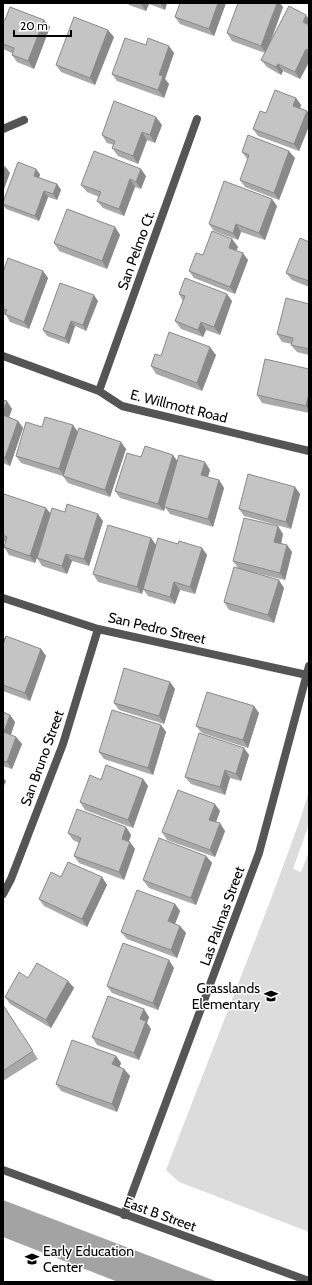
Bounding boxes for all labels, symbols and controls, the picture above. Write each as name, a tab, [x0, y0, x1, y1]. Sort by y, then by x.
scale bar	[14, 12, 71, 38]
text: 20 m	[20, 18, 48, 33]
street label: San Pelmo Ct.	[113, 208, 159, 292]
street label: E. Willmott Road	[129, 385, 229, 427]
street label: San Pedro Street	[106, 608, 208, 648]
street label: San Bruno Street	[16, 707, 68, 808]
street label: Las Palmas Street	[196, 864, 248, 968]
place label: Grasslands Elementary	[192, 979, 260, 1013]
school or university icon: Grasslands Elementary	[263, 988, 279, 1004]
street label: East B Street	[121, 1193, 199, 1235]
place label: Early Education Center	[43, 1242, 134, 1276]
school or university icon: Early Education Center	[24, 1251, 40, 1267]

